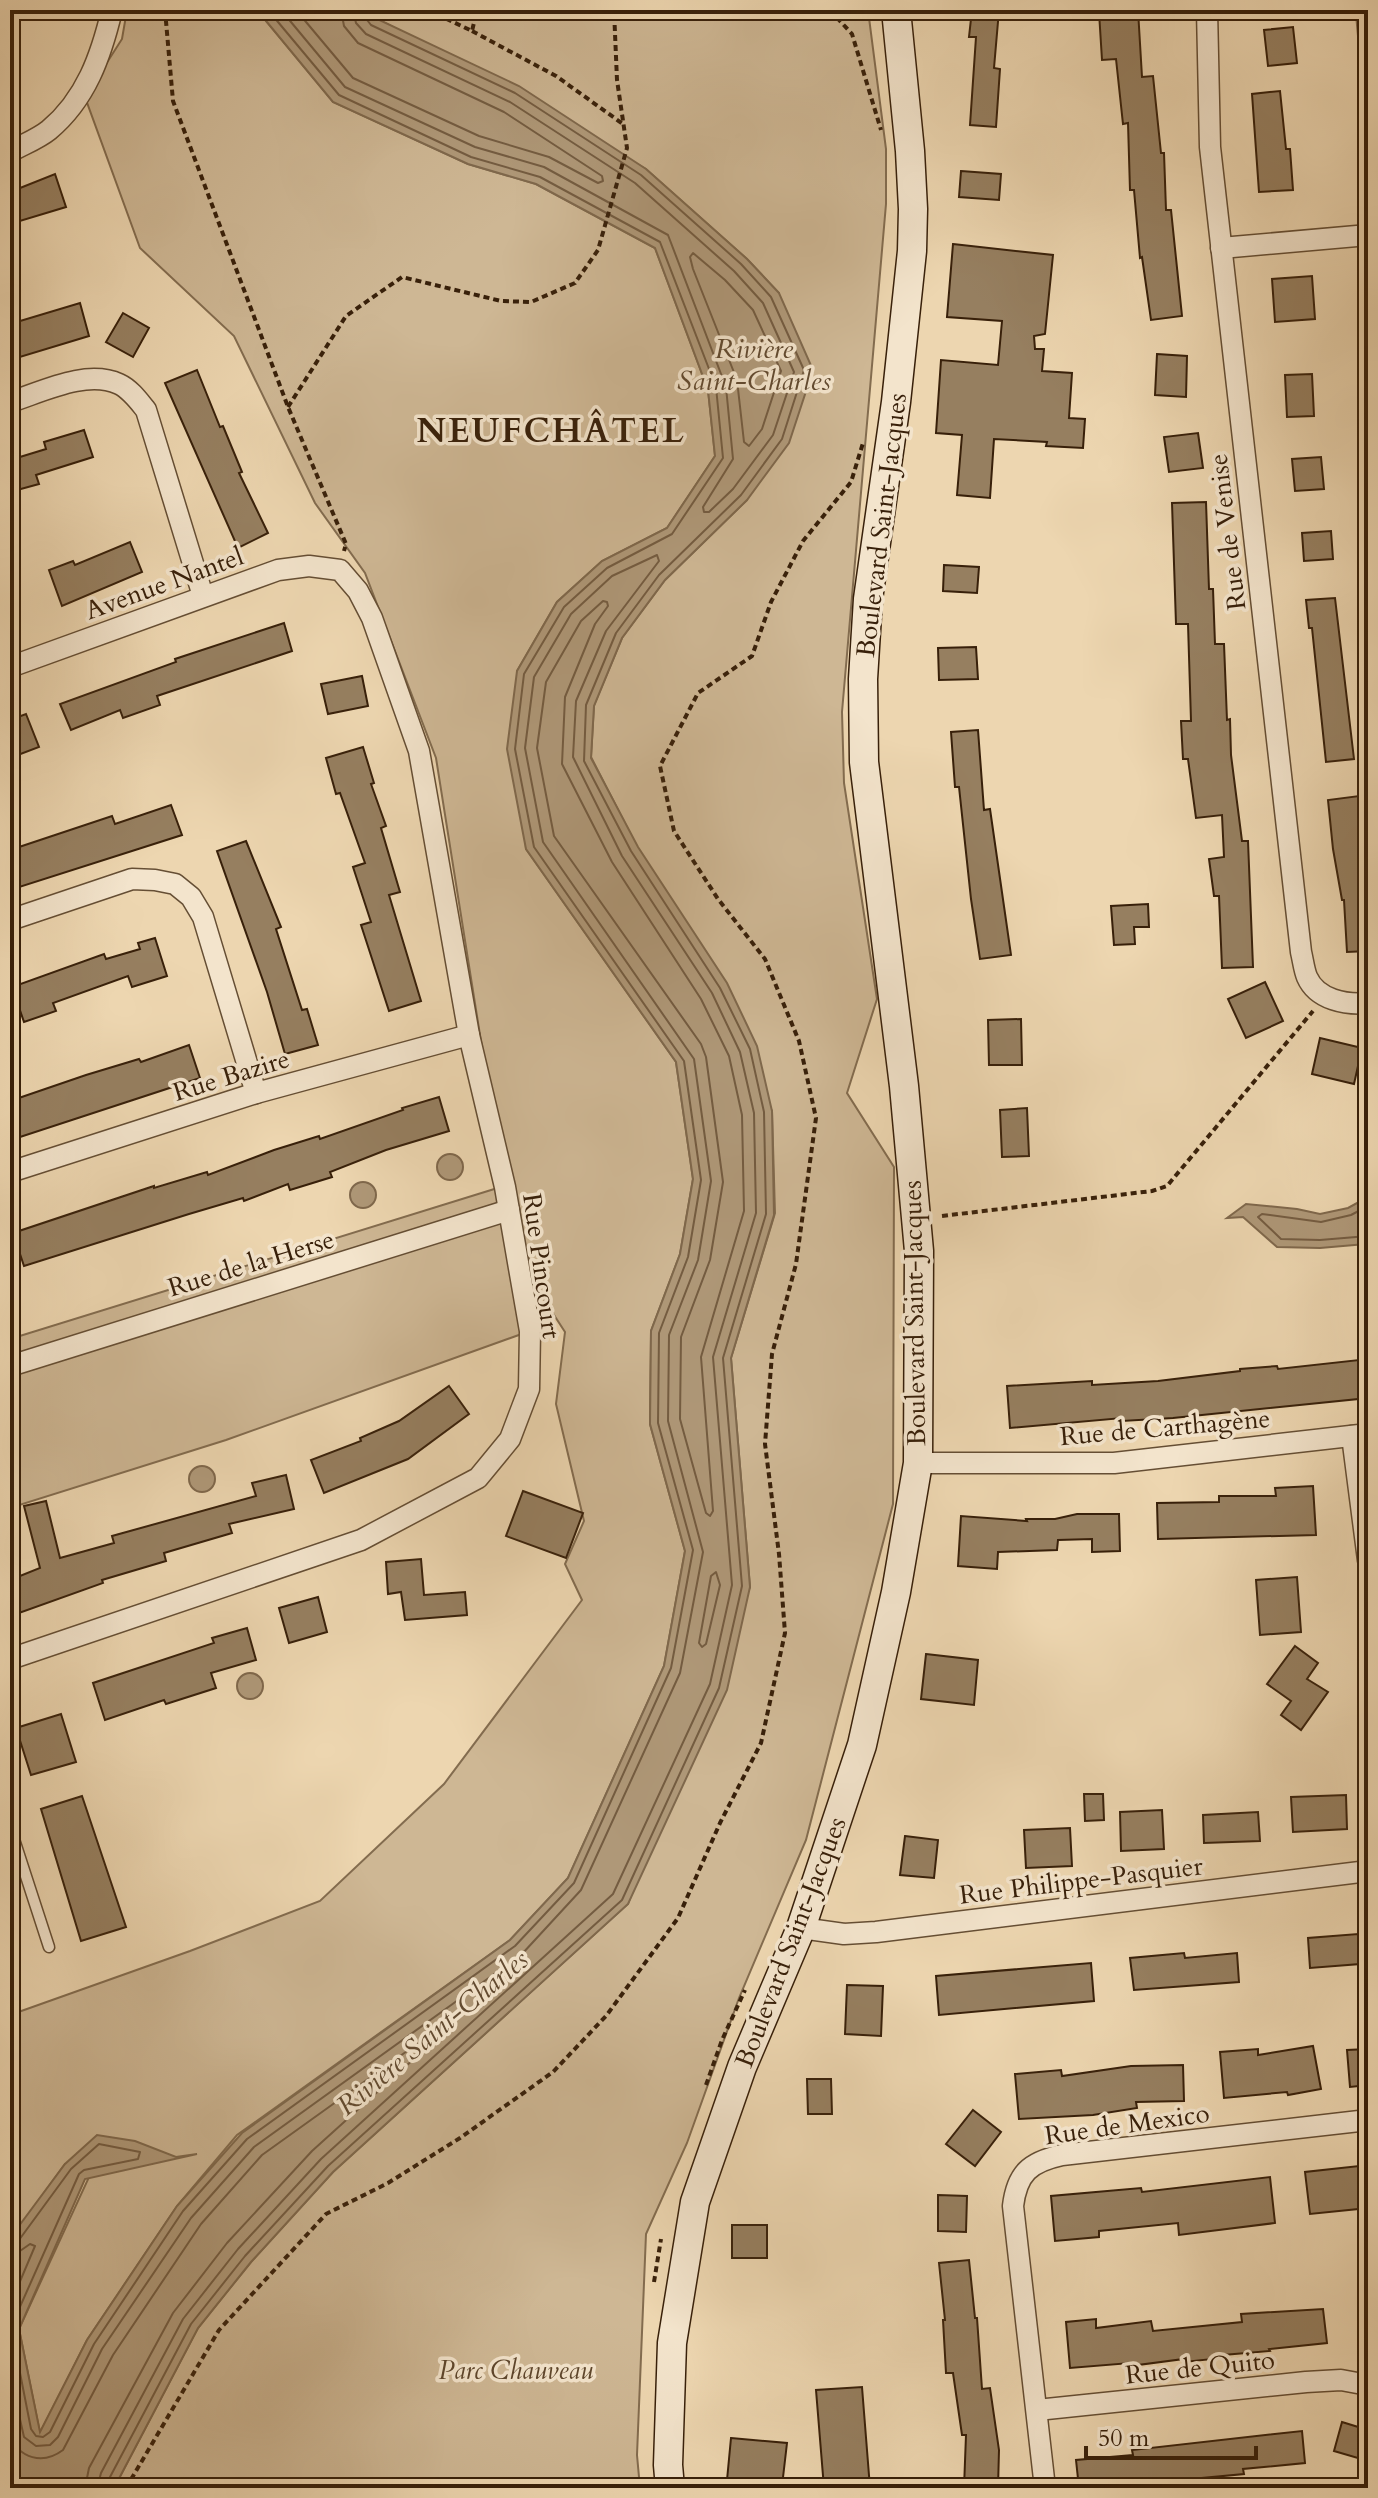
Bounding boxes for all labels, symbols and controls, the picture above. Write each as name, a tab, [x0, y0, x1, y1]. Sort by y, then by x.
water label: Rivière Saint-Charles	[677, 330, 831, 400]
street label: Boulevard Saint-Jacques	[848, 391, 915, 659]
district label: NEUFCHÂTEL	[416, 408, 686, 454]
street label: Rue de Venise	[1201, 452, 1254, 612]
street label: Avenue Nantel	[80, 538, 249, 628]
street label: Rue Bazire	[169, 1041, 294, 1110]
street label: Boulevard Saint-Jacques	[895, 1180, 934, 1446]
street label: Rue Pincourt	[514, 1191, 569, 1341]
street label: Rue de la Herse	[164, 1222, 339, 1305]
street label: Rue de Carthagène	[1058, 1401, 1272, 1454]
street label: Boulevard Saint-Jacques	[726, 1812, 854, 2073]
street label: Rue Philippe-Pasquier	[957, 1848, 1205, 1913]
water label: Rivière Saint-Charles	[329, 1941, 537, 2124]
street label: Rue de Mexico	[1042, 2096, 1212, 2153]
street label: Rue de Quito	[1124, 2342, 1276, 2393]
park label: Parc Chauveau	[439, 2353, 593, 2388]
scale bar	[1086, 2410, 1256, 2460]
text: 50 m	[1098, 2422, 1150, 2455]

